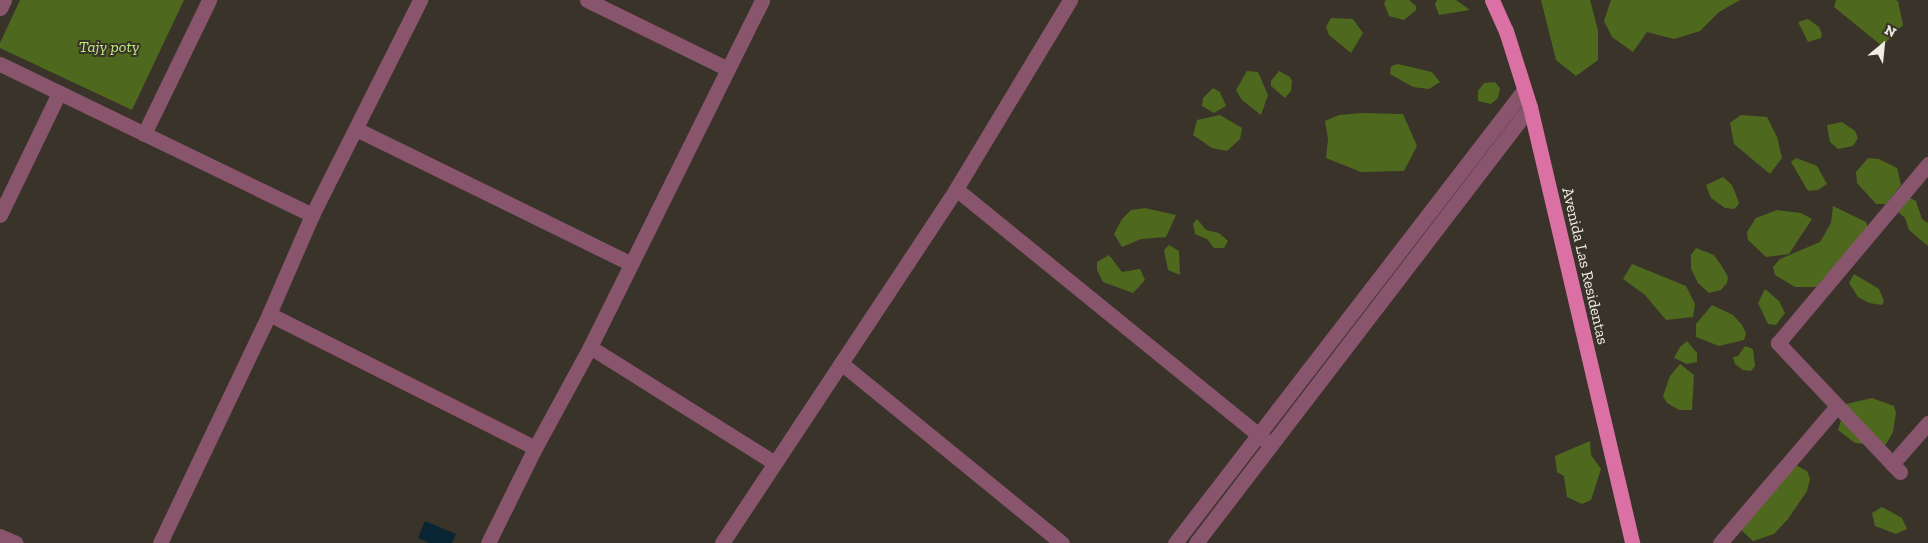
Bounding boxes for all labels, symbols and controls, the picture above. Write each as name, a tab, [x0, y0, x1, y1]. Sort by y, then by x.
north arrow	[1858, 20, 1908, 70]
text: N	[1882, 21, 1899, 41]
park label: Tajy poty	[79, 37, 139, 57]
street label: Avenida Las Residentas	[1558, 186, 1612, 346]

